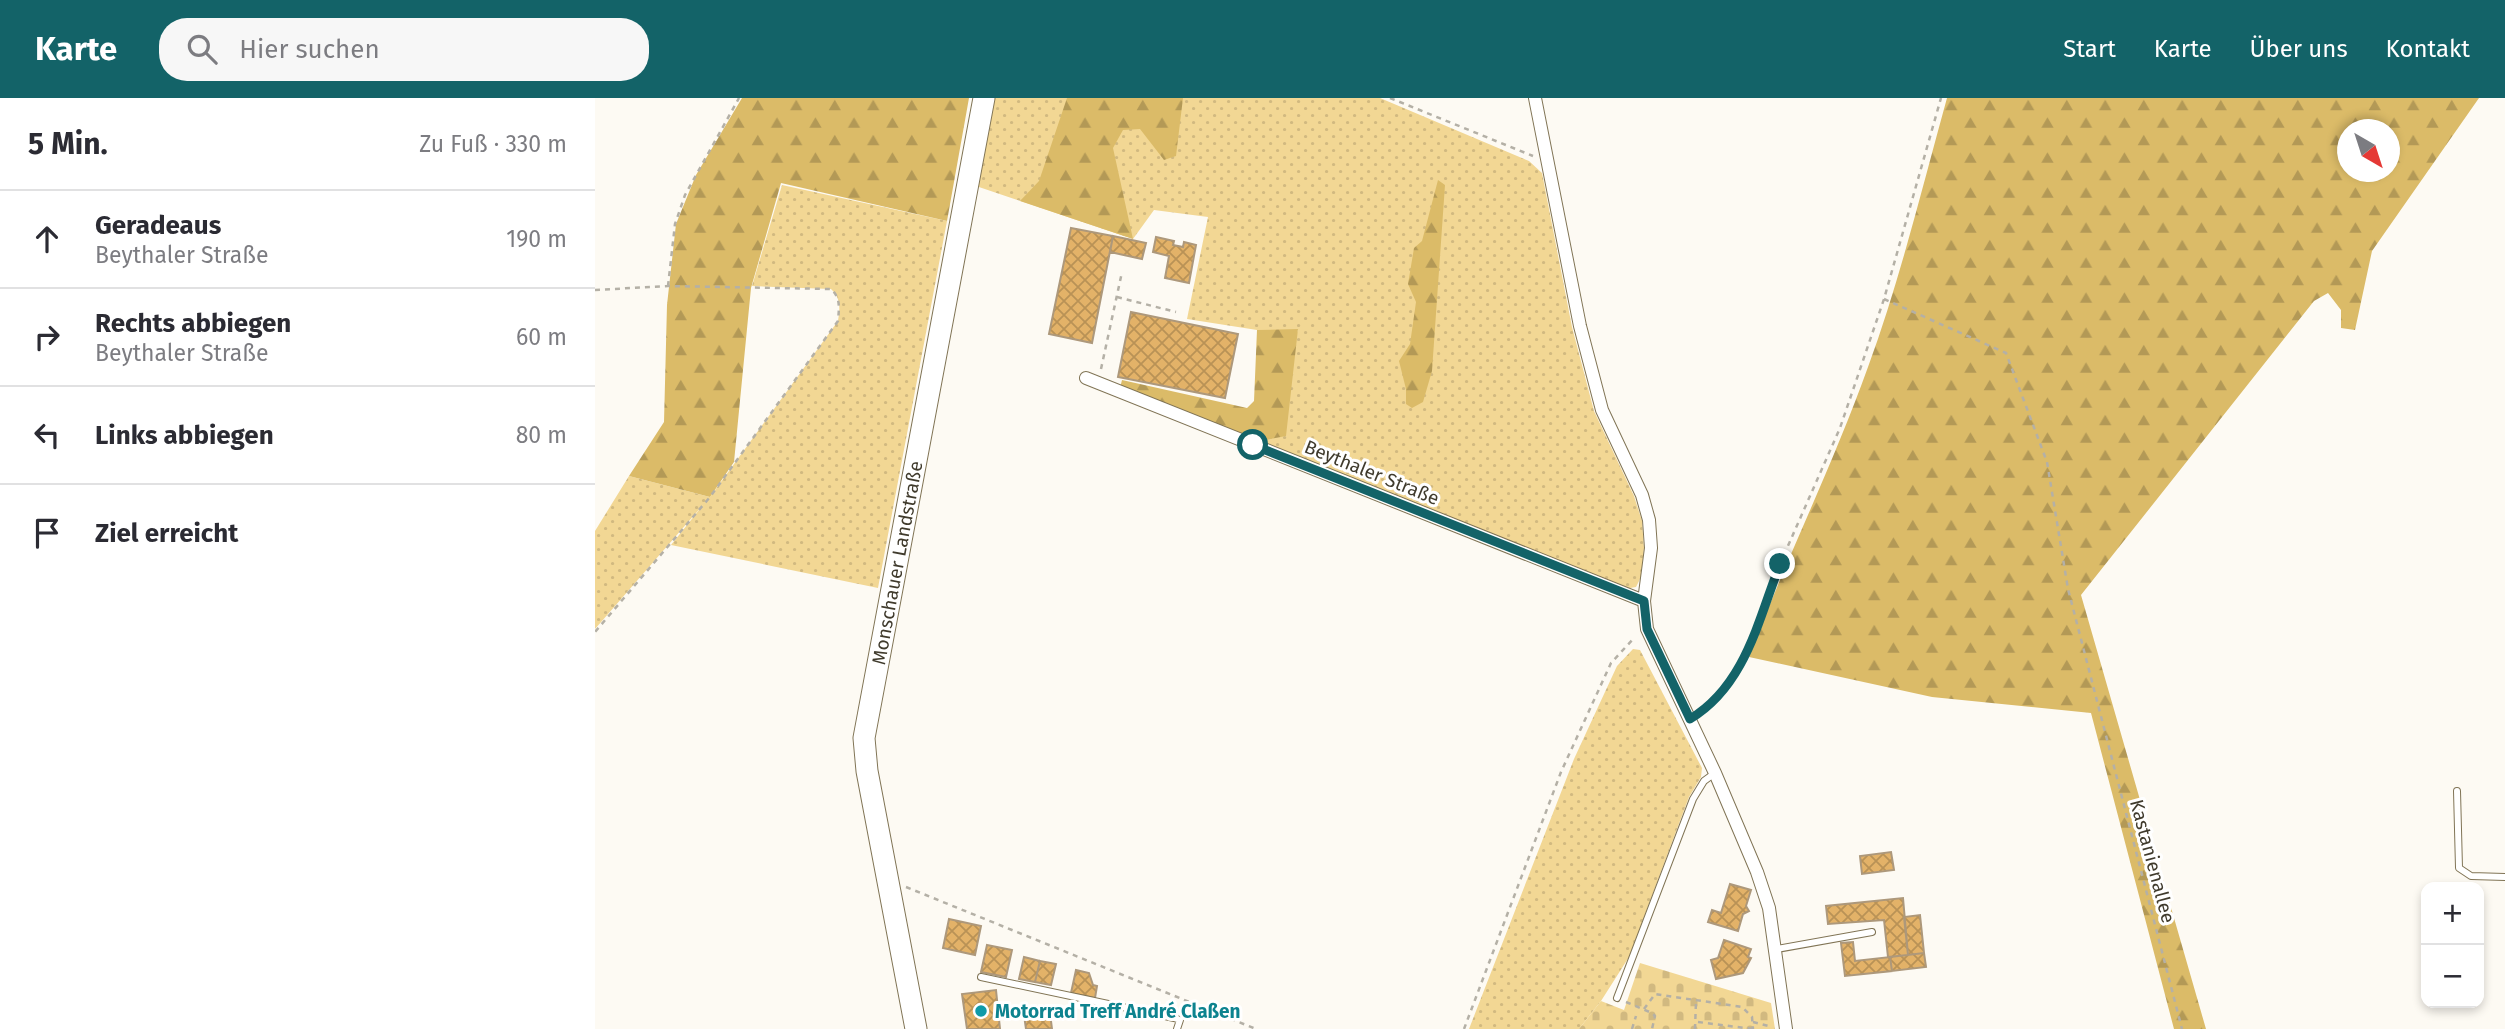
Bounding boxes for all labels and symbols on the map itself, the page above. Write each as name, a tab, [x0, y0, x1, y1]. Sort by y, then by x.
north arrow	[2337, 119, 2400, 182]
route start	[1237, 429, 1268, 460]
street label: Beythaler Straße	[1301, 435, 1443, 510]
street label: Monschauer Landstraße	[867, 459, 928, 667]
route end	[1764, 548, 1795, 579]
street label: Kastanienallee	[2125, 797, 2180, 925]
place label: Motorrad Treff André Claßen	[995, 1000, 1241, 1023]
marker: Motorrad Treff André Claßen	[973, 1003, 989, 1019]

